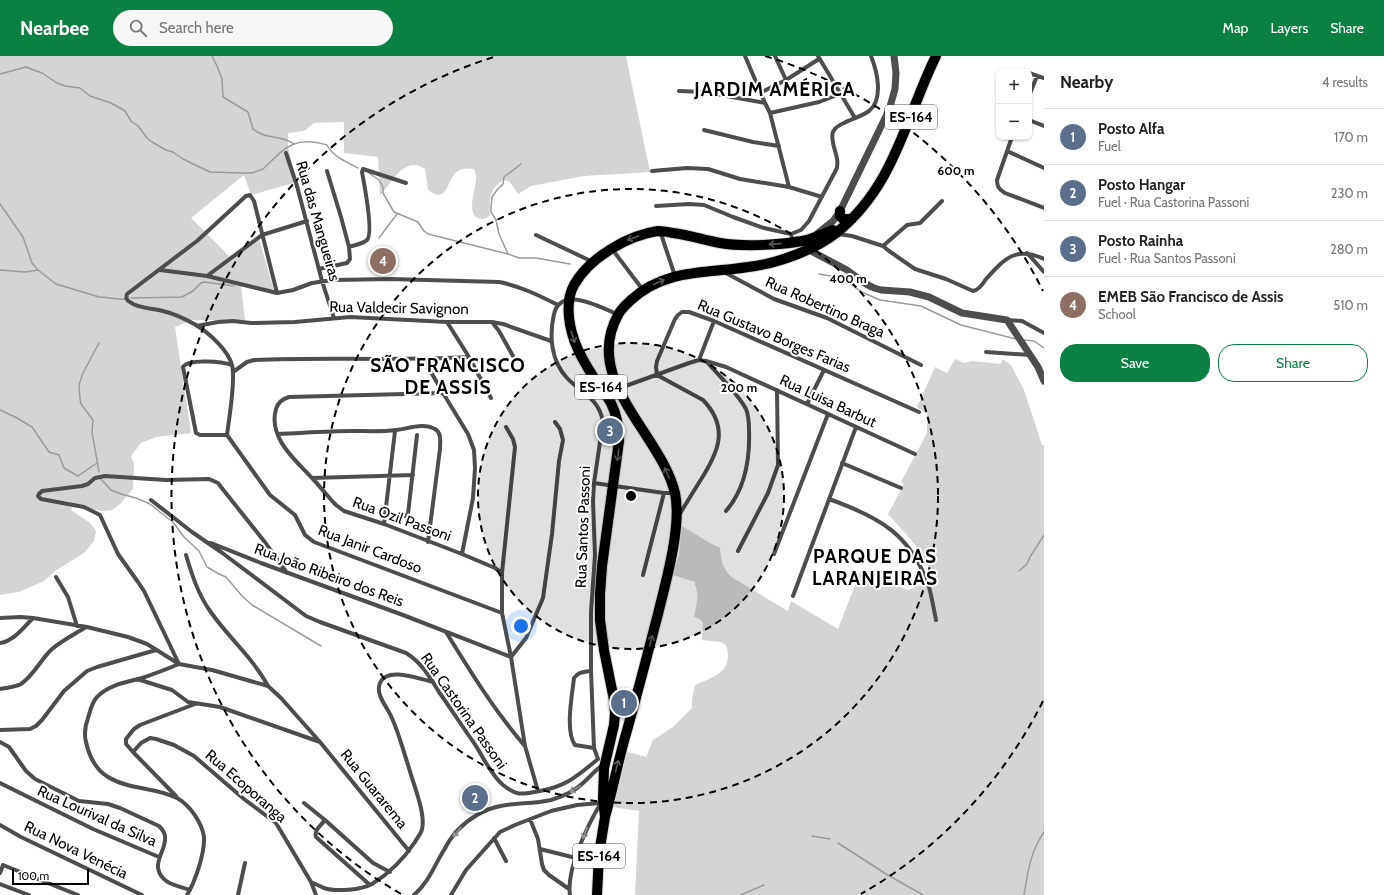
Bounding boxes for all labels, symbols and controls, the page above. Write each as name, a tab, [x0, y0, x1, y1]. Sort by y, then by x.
search box	[113, 10, 393, 46]
text: Nearbee	[20, 17, 89, 40]
icon: search	[127, 17, 149, 39]
text: Search here	[159, 19, 234, 37]
text: Map	[1223, 19, 1248, 37]
text: Layers	[1270, 19, 1308, 37]
text: Share	[1330, 19, 1364, 37]
map controls	[996, 68, 1032, 140]
button: +	[996, 68, 1032, 104]
text: Nearby	[1060, 72, 1113, 92]
text: 4 results	[1322, 74, 1368, 90]
district label: JARDIM AMÉRICA	[693, 77, 856, 101]
button: −	[996, 104, 1032, 140]
road number: ES-164	[885, 105, 937, 129]
text: Posto Alfa	[1098, 120, 1164, 138]
text: 1	[1071, 129, 1075, 145]
text: 170 m	[1334, 129, 1368, 145]
text: Fuel	[1098, 138, 1121, 154]
street label: Rua das Mangueiras	[292, 159, 344, 283]
text: 600 m	[938, 163, 974, 178]
text: Posto Hangar	[1098, 176, 1185, 194]
text: 2	[1070, 185, 1076, 201]
text: 230 m	[1331, 185, 1368, 201]
text: Fuel · Rua Castorina Passoni	[1098, 194, 1249, 210]
text: Posto Rainha	[1098, 232, 1183, 250]
one-way arrow	[628, 235, 640, 243]
one-way arrow	[769, 240, 782, 247]
text: 3	[1069, 241, 1077, 257]
text: 280 m	[1330, 241, 1368, 257]
pin: 4	[370, 246, 396, 276]
text: Fuel · Rua Santos Passoni	[1098, 250, 1236, 266]
text: 400 m	[829, 271, 867, 286]
street label: Rua Robertino Braga	[763, 273, 888, 342]
one-way arrow	[652, 278, 664, 285]
text: EMEB São Francisco de Assis	[1098, 288, 1283, 306]
street label: Rua Gustavo Borges Farias	[695, 296, 853, 376]
text: 4	[1069, 297, 1077, 313]
text: 510 m	[1333, 297, 1368, 313]
street label: Rua Valdecir Savignon	[329, 298, 469, 318]
text: School	[1098, 306, 1136, 322]
one-way arrow	[570, 330, 577, 343]
button: Save	[1060, 344, 1210, 382]
button: Share	[1218, 344, 1368, 382]
district label: SÃO FRANCISCO DE ASSIS	[370, 354, 526, 399]
street label: Rua Luisa Barbut	[777, 371, 879, 431]
road number: ES-164	[575, 375, 627, 399]
text: 200 m	[721, 380, 757, 395]
pin: 3	[597, 416, 623, 446]
one-way arrow	[614, 448, 621, 461]
street label: Rua Santos Passoni	[572, 466, 594, 588]
one-way arrow	[663, 467, 670, 479]
centre of rings	[624, 489, 638, 503]
street label: Rua Ozil Passoni	[350, 493, 454, 545]
street label: Rua Janir Cardoso	[315, 521, 425, 577]
street label: Rua João Ribeiro dos Reis	[252, 540, 406, 610]
district label: PARQUE DAS LARANJEIRAS	[812, 545, 938, 590]
your location	[511, 616, 531, 636]
one-way arrow	[648, 634, 655, 647]
street label: Rua Castorina Passoni	[417, 649, 511, 773]
pin: 1	[611, 688, 637, 718]
street label: Rua Ecoporanga	[202, 746, 291, 827]
street label: Rua Guararema	[337, 746, 412, 833]
one-way arrow	[614, 760, 621, 773]
street label: Rua Lourival da Silva	[35, 782, 160, 851]
pin: 2	[462, 783, 488, 813]
one-way arrow	[570, 784, 581, 793]
street label: Rua Nova Venécia	[21, 817, 131, 883]
one-way arrow	[452, 827, 461, 838]
one-way arrow	[580, 827, 588, 839]
road number: ES-164	[573, 844, 625, 868]
scale bar	[12, 867, 89, 886]
text: 100 m	[18, 869, 49, 883]

